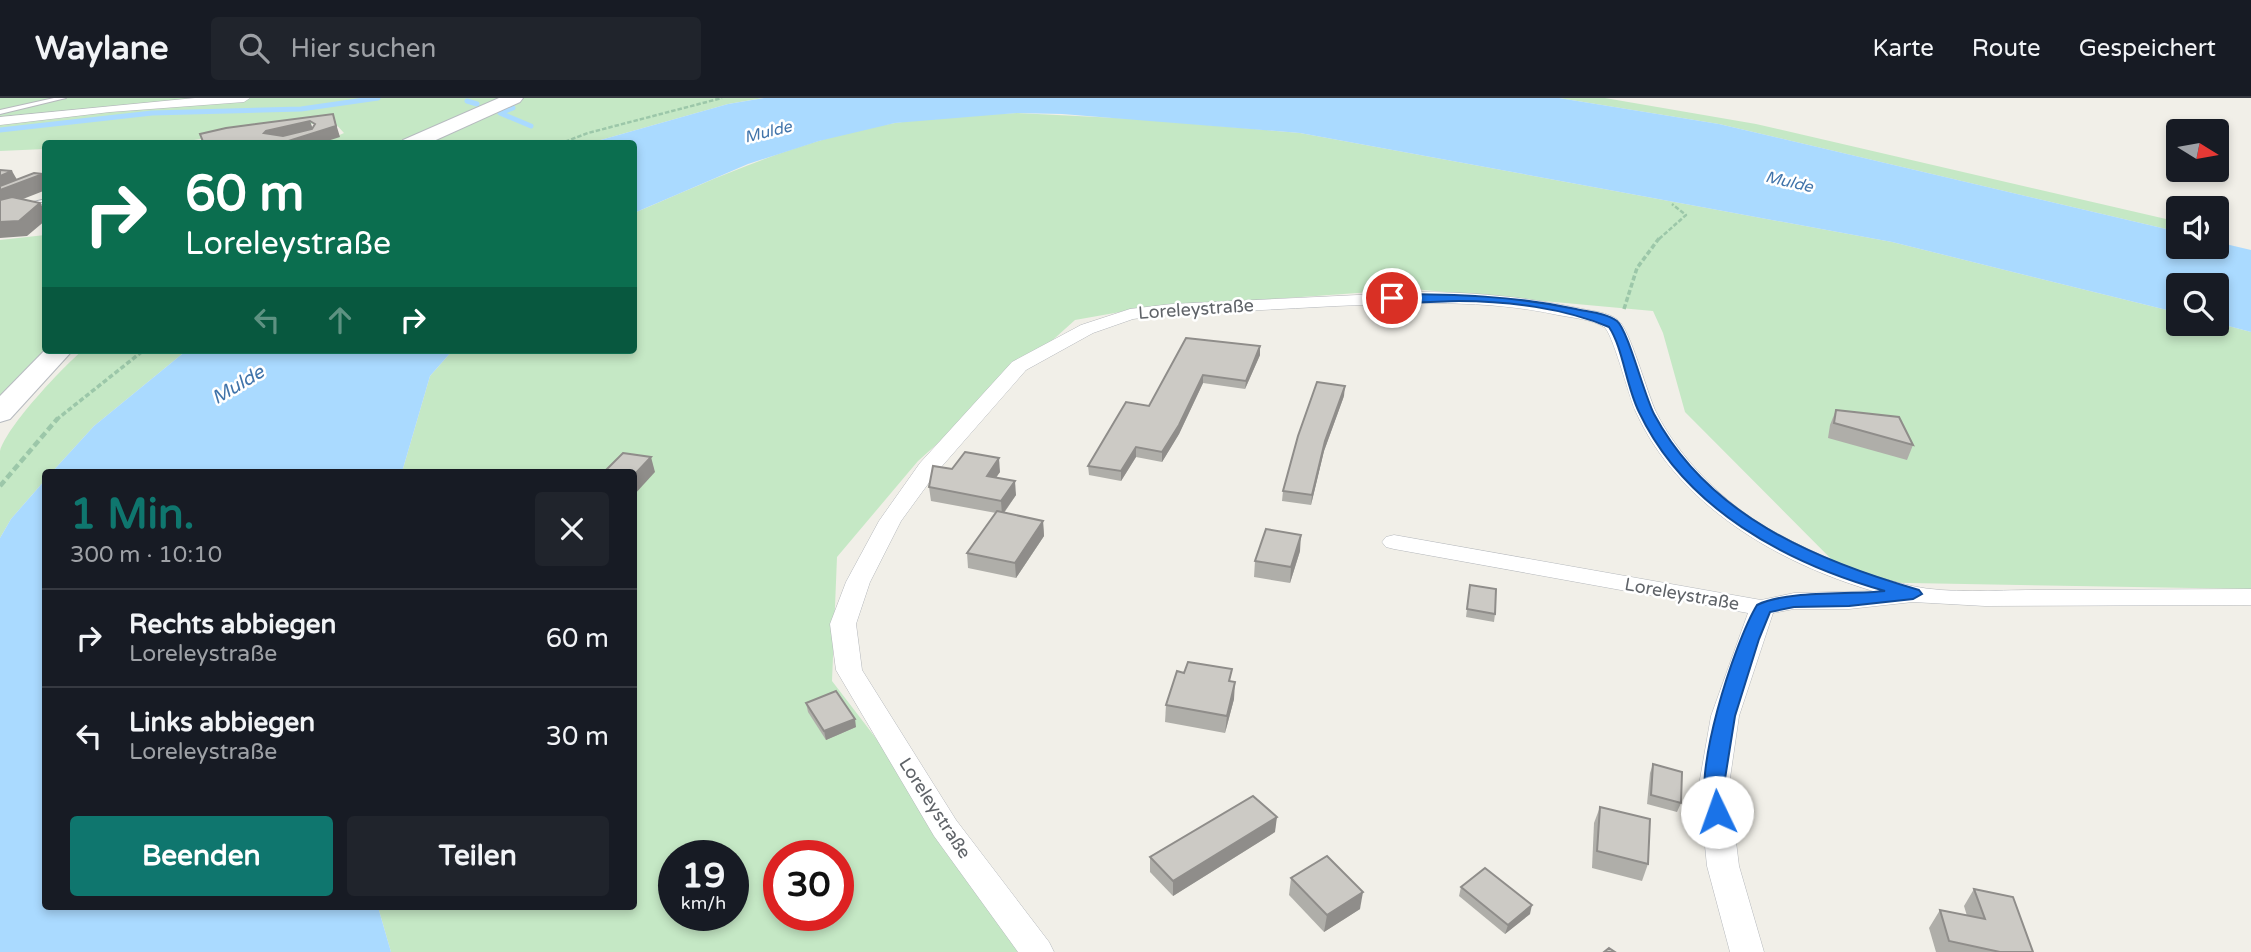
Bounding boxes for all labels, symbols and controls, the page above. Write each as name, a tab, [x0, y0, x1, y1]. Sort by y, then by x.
search box	[211, 17, 701, 80]
text: Waylane	[35, 29, 169, 68]
icon: search	[235, 29, 273, 67]
text: Hier suchen	[291, 33, 436, 64]
text: Karte	[1872, 34, 1934, 63]
text: Route	[1972, 34, 2041, 63]
text: Gespeichert	[2079, 34, 2216, 63]
water label: Mulde	[742, 116, 795, 148]
north arrow	[2166, 119, 2230, 182]
map controls	[2166, 119, 2229, 336]
text: 60 m	[185, 165, 304, 224]
water label: Mulde	[1763, 167, 1816, 197]
icon: right	[70, 168, 161, 259]
button: sound	[2166, 196, 2229, 259]
text: Loreleystraße	[185, 225, 391, 263]
pin	[1362, 268, 1422, 328]
button: search	[2166, 273, 2229, 336]
icon: arrive	[1373, 279, 1411, 317]
street label: Loreleystraße	[1137, 294, 1255, 324]
icon: left	[248, 301, 286, 339]
icon: ahead	[321, 301, 359, 339]
icon: right	[394, 301, 432, 339]
water label: Mulde	[208, 360, 269, 409]
text: 1 Min.	[70, 489, 194, 540]
button: close	[535, 492, 609, 566]
text: 300 m · 10:10	[70, 541, 222, 569]
street label: Loreleystraße	[1623, 573, 1741, 615]
text: Rechts abbiegen	[129, 609, 336, 640]
icon: right	[70, 619, 108, 657]
text: 60 m	[546, 623, 609, 654]
text: Loreleystraße	[129, 640, 277, 668]
text: Links abbiegen	[129, 707, 315, 738]
icon: left	[70, 717, 108, 755]
text: 30 m	[546, 721, 609, 752]
text: Loreleystraße	[129, 738, 277, 766]
street label: Loreleystraße	[894, 753, 976, 863]
position arrow	[1680, 775, 1754, 849]
button: Beenden	[70, 816, 333, 896]
button: Teilen	[347, 816, 609, 896]
speed limit sign: 30	[763, 840, 854, 931]
text: 19	[682, 855, 725, 897]
text: km/h	[681, 892, 726, 914]

